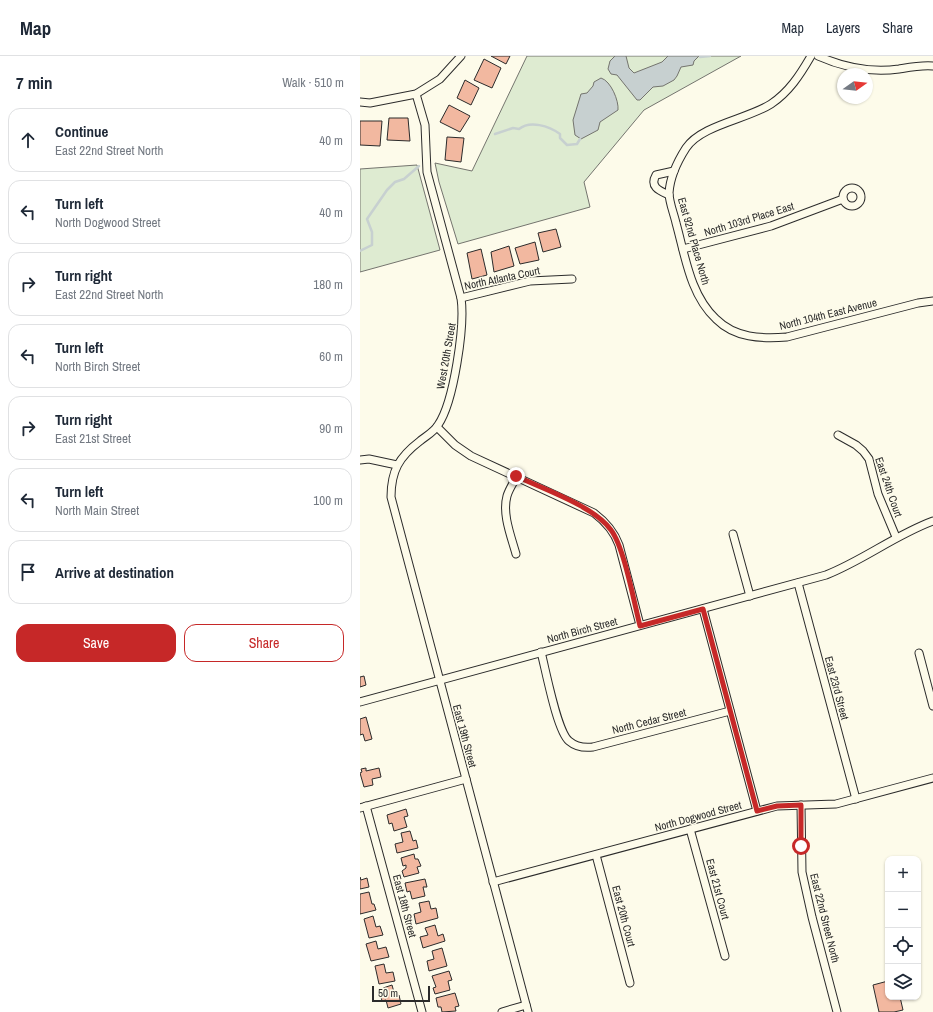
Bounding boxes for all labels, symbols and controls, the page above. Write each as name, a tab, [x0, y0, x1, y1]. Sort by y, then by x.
text: Map	[20, 15, 51, 41]
text: Map	[782, 19, 804, 37]
text: Layers	[826, 19, 860, 37]
text: Share	[882, 19, 913, 37]
north arrow	[837, 68, 873, 104]
text: 7 min	[16, 71, 52, 94]
text: Walk · 510 m	[282, 74, 344, 91]
text: Continue	[55, 121, 108, 142]
icon: ahead	[17, 129, 39, 151]
text: 40 m	[319, 132, 343, 149]
text: East 22nd Street North	[55, 142, 163, 159]
text: Turn left	[55, 193, 103, 214]
street label: East 92nd Place North	[675, 196, 713, 286]
street label: North 103rd Place East	[702, 199, 796, 239]
icon: left	[17, 201, 39, 223]
text: 40 m	[319, 204, 343, 221]
text: North Dogwood Street	[55, 214, 160, 231]
street label: North Atlanta Court	[463, 263, 541, 293]
text: Turn right	[55, 265, 112, 286]
icon: right	[17, 273, 39, 295]
text: 180 m	[313, 276, 343, 293]
text: East 22nd Street North	[55, 286, 163, 303]
street label: North 104th East Avenue	[778, 295, 878, 333]
street label: West 20th Street	[433, 321, 459, 390]
text: Turn left	[55, 337, 103, 358]
icon: left	[17, 345, 39, 367]
text: 60 m	[319, 348, 343, 365]
text: North Birch Street	[55, 358, 140, 375]
text: Turn right	[55, 409, 112, 430]
icon: right	[17, 417, 39, 439]
text: 90 m	[319, 420, 343, 437]
text: East 21st Street	[55, 430, 131, 447]
street label: East 24th Court	[872, 455, 906, 519]
route end	[507, 467, 525, 485]
text: Turn left	[55, 481, 103, 502]
icon: left	[17, 489, 39, 511]
text: 100 m	[313, 492, 343, 509]
text: North Main Street	[55, 502, 139, 519]
icon: arrive	[17, 561, 39, 583]
text: Arrive at destination	[55, 562, 174, 583]
street label: North Birch Street	[545, 614, 619, 646]
button: Save	[16, 624, 176, 662]
button: Share	[184, 624, 344, 662]
street label: East 23rd Street	[822, 655, 852, 722]
street label: East 19th Street	[450, 703, 480, 770]
street label: North Cedar Street	[611, 705, 688, 737]
street label: North Dogwood Street	[653, 798, 743, 834]
route start	[792, 837, 810, 855]
map controls	[885, 856, 921, 1000]
button: +	[885, 856, 921, 892]
street label: East 21st Court	[703, 857, 733, 921]
street label: East 22nd Street North	[807, 872, 843, 964]
street label: East 18th Street	[390, 873, 420, 940]
street label: East 20th Court	[609, 884, 639, 949]
button: −	[885, 892, 921, 928]
button: locate	[885, 928, 921, 964]
button: layers	[885, 964, 921, 1000]
scale bar	[372, 984, 430, 1003]
text: 50 m	[378, 986, 398, 1000]

